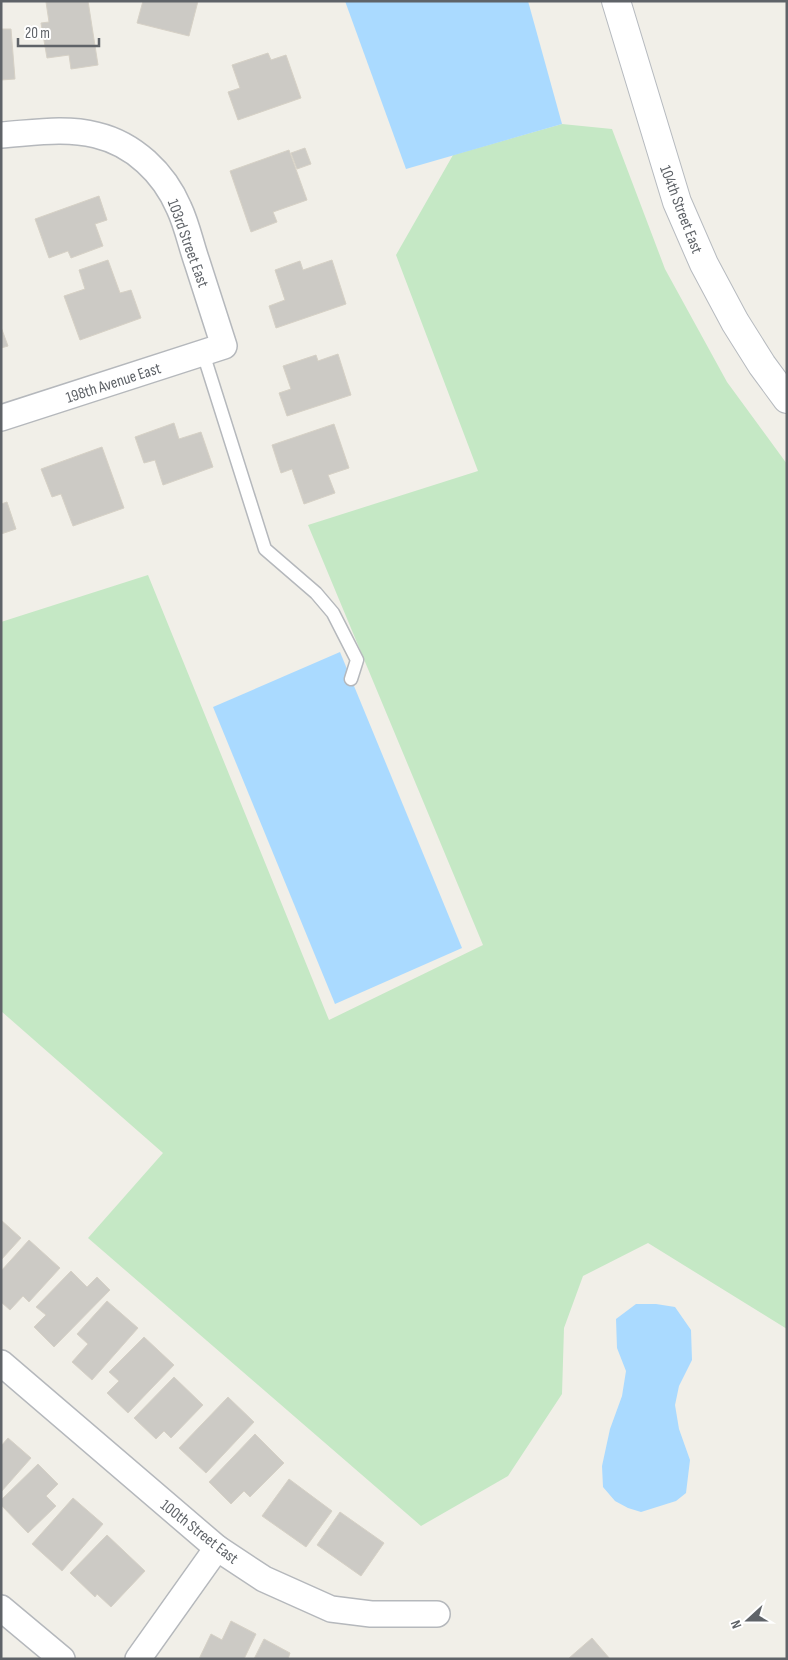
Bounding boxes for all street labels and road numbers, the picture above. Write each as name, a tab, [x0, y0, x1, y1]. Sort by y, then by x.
street label: 104th Street East	[655, 163, 706, 257]
street label: 103rd Street East	[163, 197, 212, 290]
street label: 198th Avenue East	[64, 359, 163, 408]
street label: 100th Street East	[156, 1496, 242, 1569]

